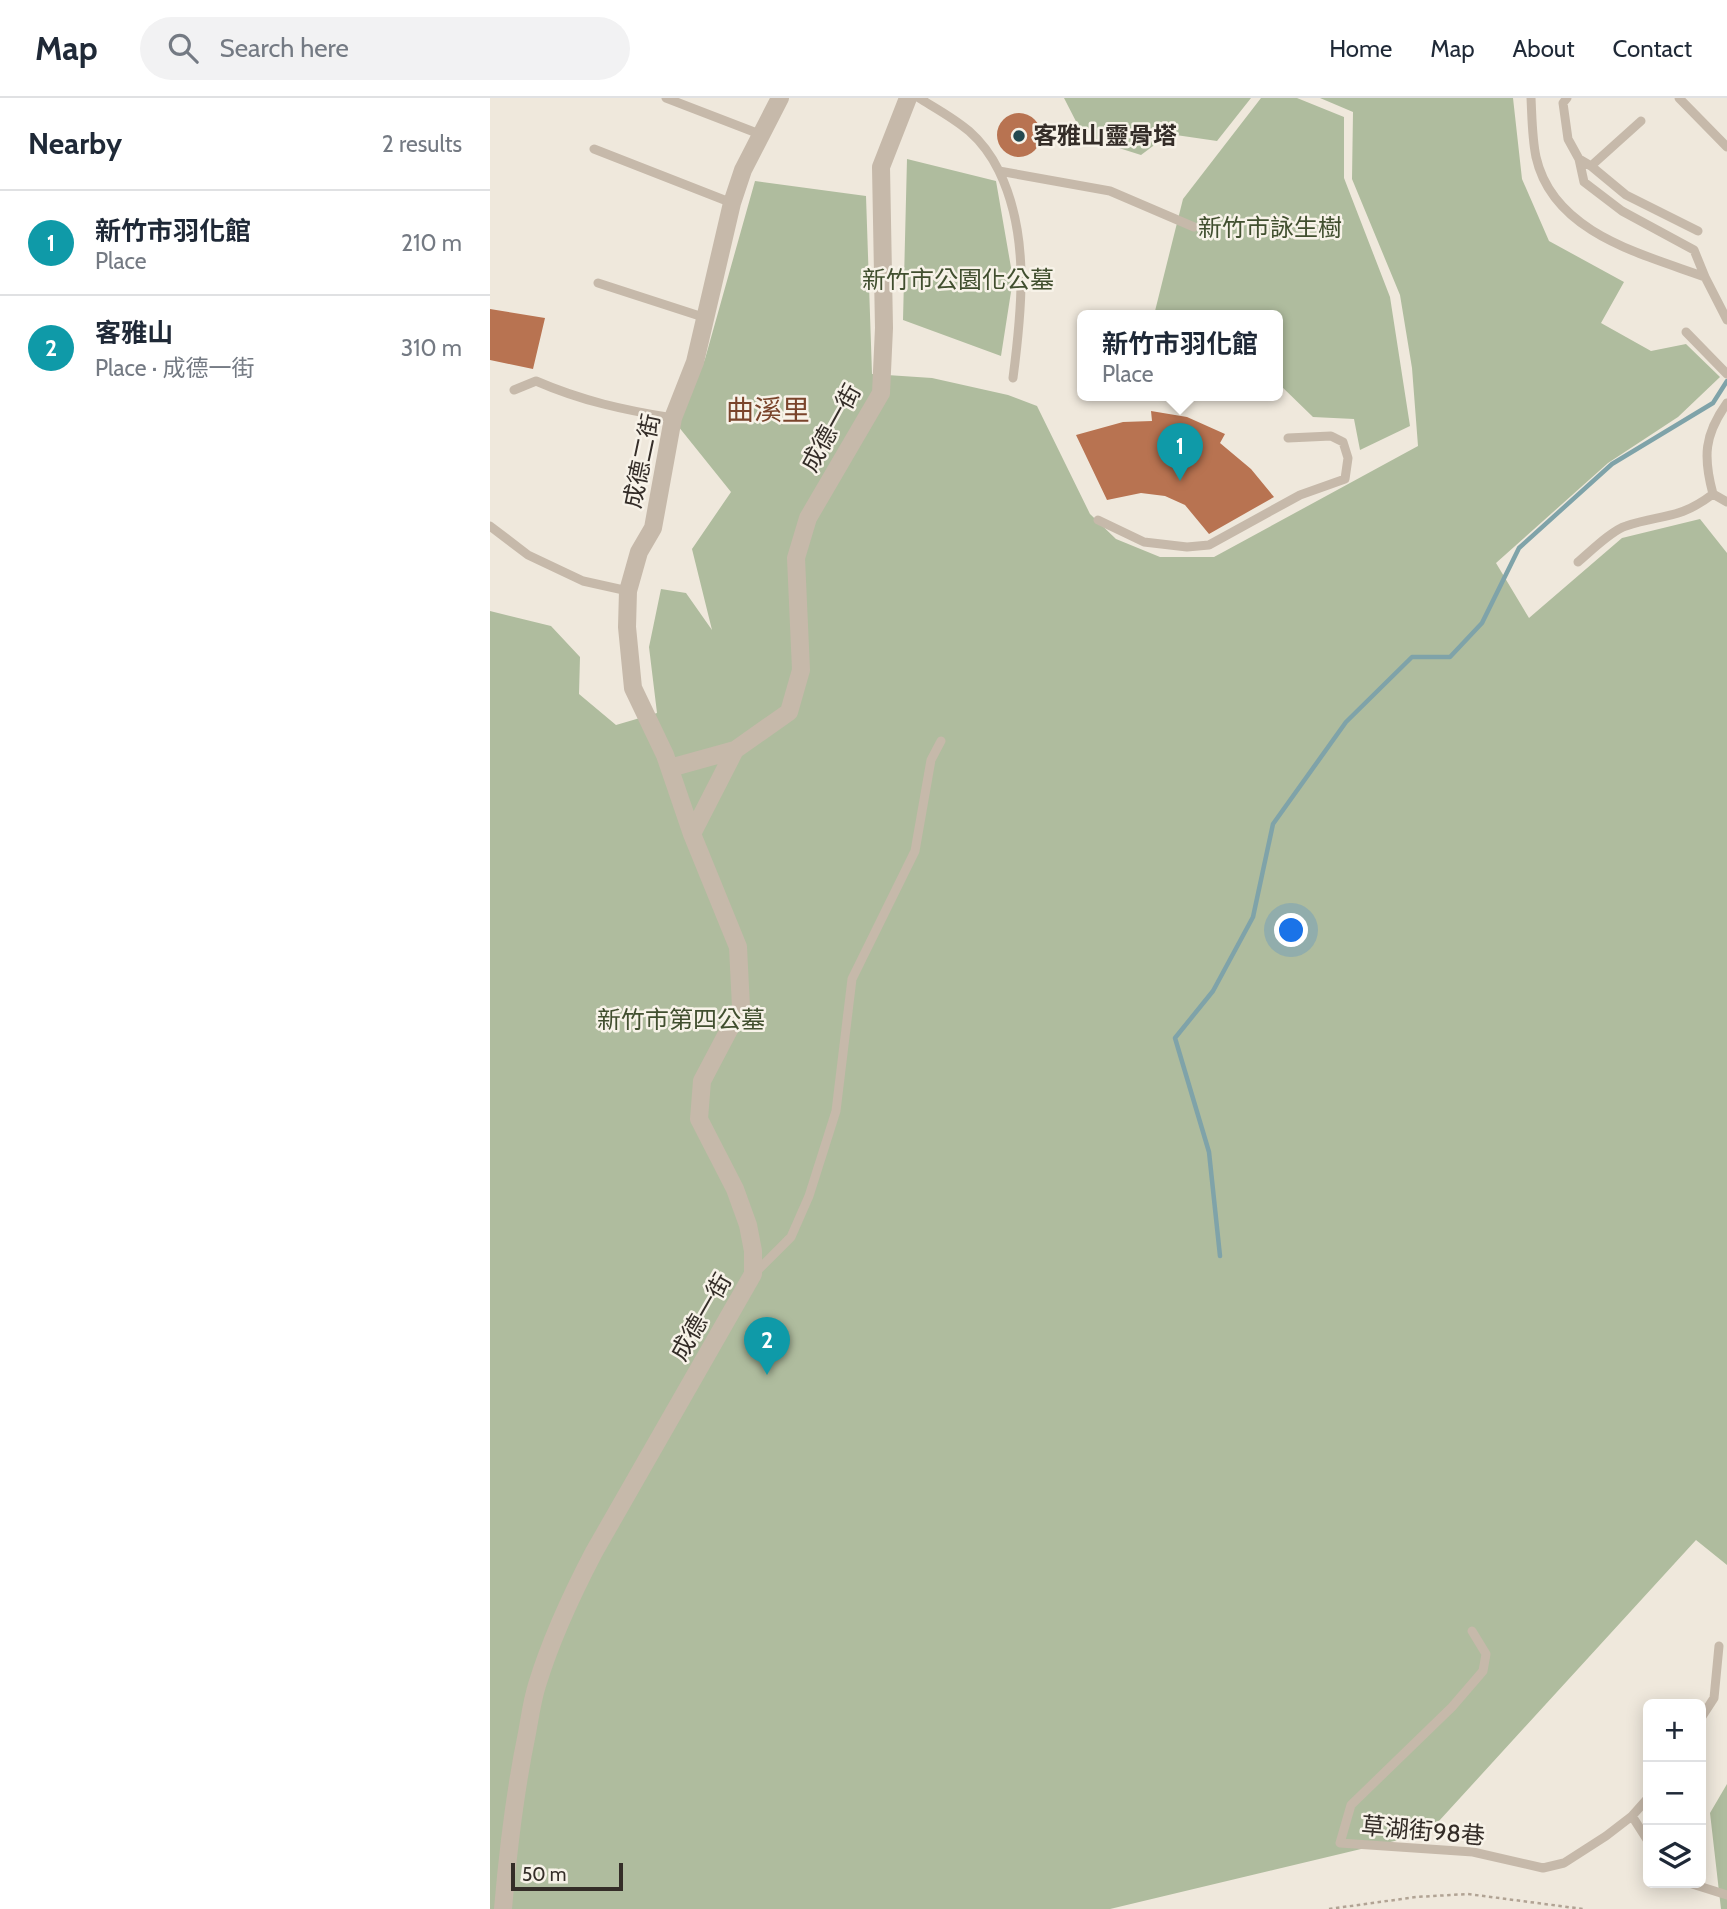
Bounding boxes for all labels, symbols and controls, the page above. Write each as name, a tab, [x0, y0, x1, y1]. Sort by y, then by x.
search box	[140, 17, 630, 80]
text: Map	[35, 28, 98, 68]
icon: search	[164, 29, 202, 67]
text: Search here	[220, 32, 349, 64]
text: Home	[1329, 34, 1392, 63]
text: Map	[1430, 34, 1475, 63]
text: About	[1513, 34, 1575, 63]
text: Contact	[1613, 34, 1692, 63]
place label: 客雅山靈骨塔	[1033, 121, 1177, 150]
text: Nearby	[28, 125, 122, 162]
marker: 客雅山靈骨塔	[1011, 128, 1027, 144]
text: 2 results	[382, 130, 462, 158]
park label: 新竹市詠生樹	[1198, 213, 1342, 242]
text: 新竹市羽化館	[95, 215, 251, 247]
text: 1	[47, 229, 55, 257]
text: 210 m	[401, 229, 462, 257]
text: Place	[95, 247, 147, 275]
park label: 新竹市公園化公墓	[862, 265, 1054, 294]
popup	[1077, 310, 1283, 401]
text: 客雅山	[95, 317, 173, 349]
text: 新竹市羽化館	[1102, 328, 1258, 360]
text: 2	[45, 334, 57, 362]
text: 310 m	[401, 334, 462, 362]
text: Place · 成德一街	[95, 354, 254, 382]
text: Place	[1102, 360, 1154, 388]
street label: 成德一街	[795, 379, 867, 477]
district label: 曲溪里	[726, 393, 810, 427]
street label: 成德二街	[617, 411, 666, 511]
pin: 1	[1157, 423, 1203, 481]
your location	[1274, 913, 1308, 947]
park label: 新竹市第四公墓	[597, 1005, 765, 1034]
street label: 成德一街	[664, 1268, 737, 1366]
pin: 2	[744, 1317, 790, 1375]
map controls	[1643, 1699, 1706, 1888]
button: +	[1643, 1699, 1706, 1762]
button: −	[1643, 1762, 1706, 1825]
street label: 草湖街98巷	[1360, 1811, 1486, 1850]
button: layers	[1643, 1825, 1706, 1888]
scale bar	[511, 1860, 623, 1892]
text: 50 m	[522, 1863, 566, 1886]

